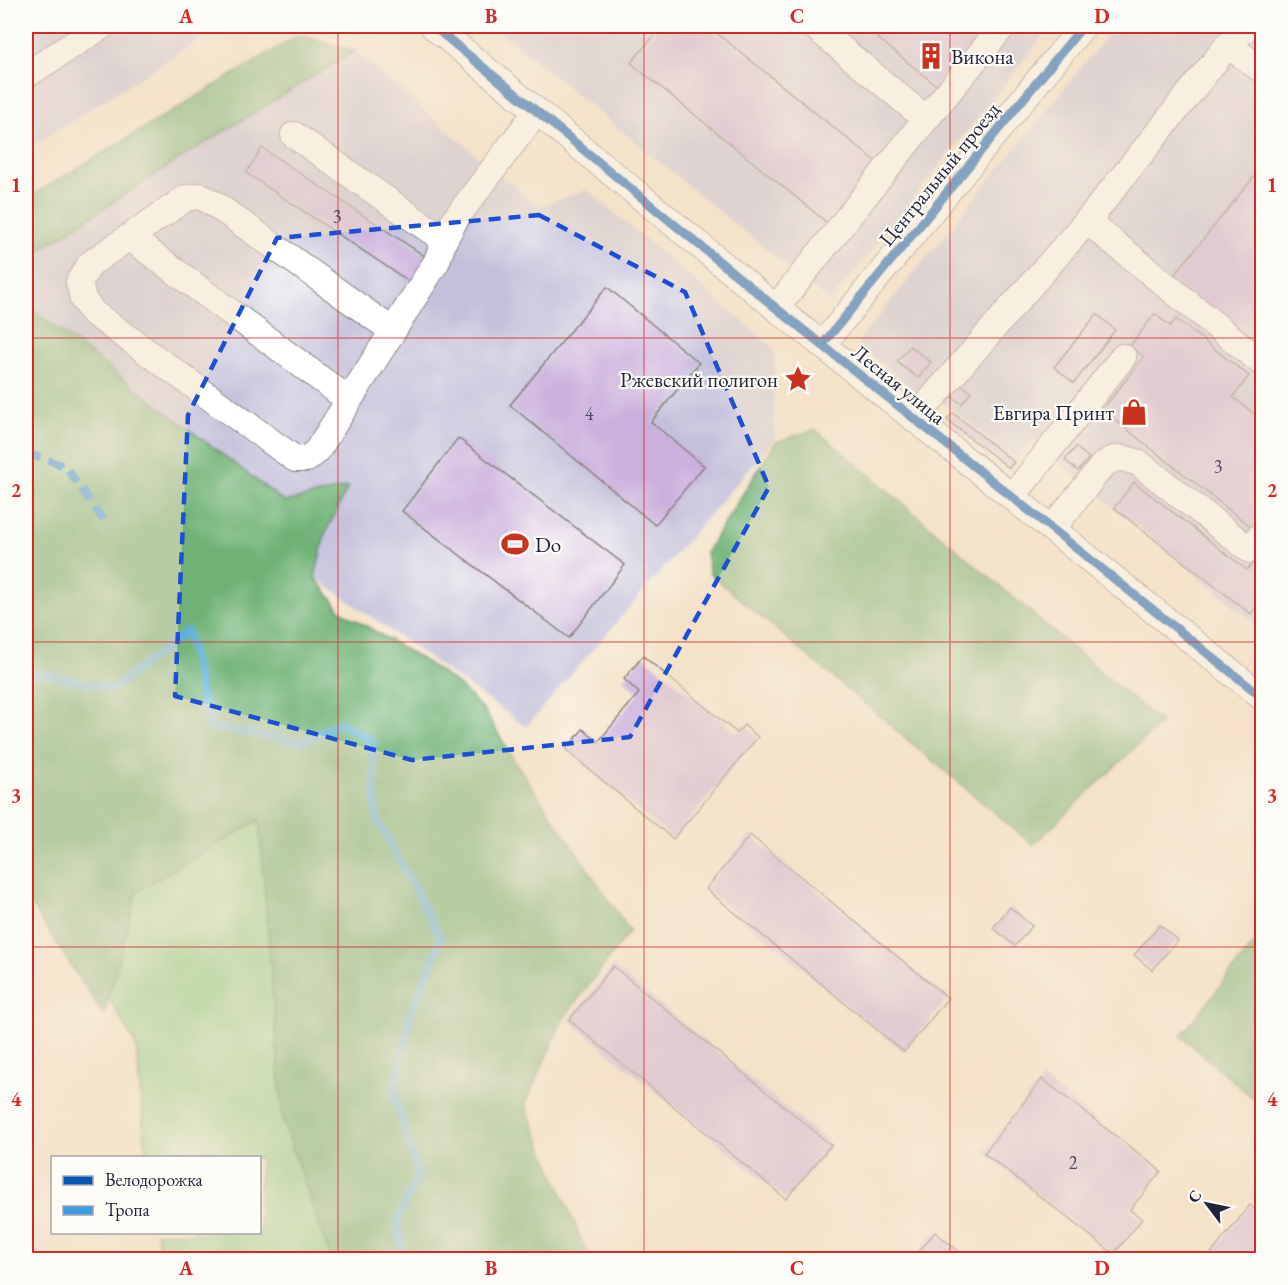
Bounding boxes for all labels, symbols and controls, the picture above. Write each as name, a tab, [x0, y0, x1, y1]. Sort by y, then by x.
text: A	[178, 3, 194, 29]
text: B	[485, 3, 497, 29]
text: C	[790, 3, 804, 29]
text: D	[1094, 3, 1110, 29]
building icon: Викона	[916, 41, 946, 71]
place label: Викона	[951, 43, 1014, 70]
street label: Центральный проезд	[873, 96, 1006, 251]
text: 1	[11, 172, 21, 198]
text: 1	[1267, 172, 1277, 198]
house number: 3	[333, 205, 341, 228]
street label: Лесная улица	[847, 338, 952, 430]
place icon: Ржевский полигон	[783, 364, 813, 394]
place label: Ржевский полигон	[620, 366, 778, 393]
shop icon: Евгира Принт	[1119, 397, 1149, 427]
place label: Евгира Принт	[993, 399, 1114, 426]
house number: 4	[585, 402, 594, 425]
house number: 3	[1214, 455, 1222, 478]
text: 2	[11, 477, 22, 503]
text: 2	[1267, 477, 1278, 503]
sports icon: Do	[500, 529, 530, 559]
place label: Do	[535, 531, 561, 558]
text: 3	[11, 782, 21, 808]
text: 3	[1267, 782, 1277, 808]
text: 4	[11, 1086, 22, 1112]
text: 4	[1267, 1086, 1278, 1112]
house number: 2	[1069, 1151, 1078, 1174]
legend	[51, 1156, 261, 1234]
text: Велодорожка	[105, 1168, 204, 1191]
north arrow	[1177, 1174, 1237, 1234]
text: С	[1183, 1186, 1207, 1207]
text: Тропа	[105, 1198, 151, 1221]
text: A	[178, 1255, 194, 1281]
text: B	[485, 1255, 497, 1281]
text: C	[790, 1255, 804, 1281]
text: D	[1094, 1255, 1110, 1281]

